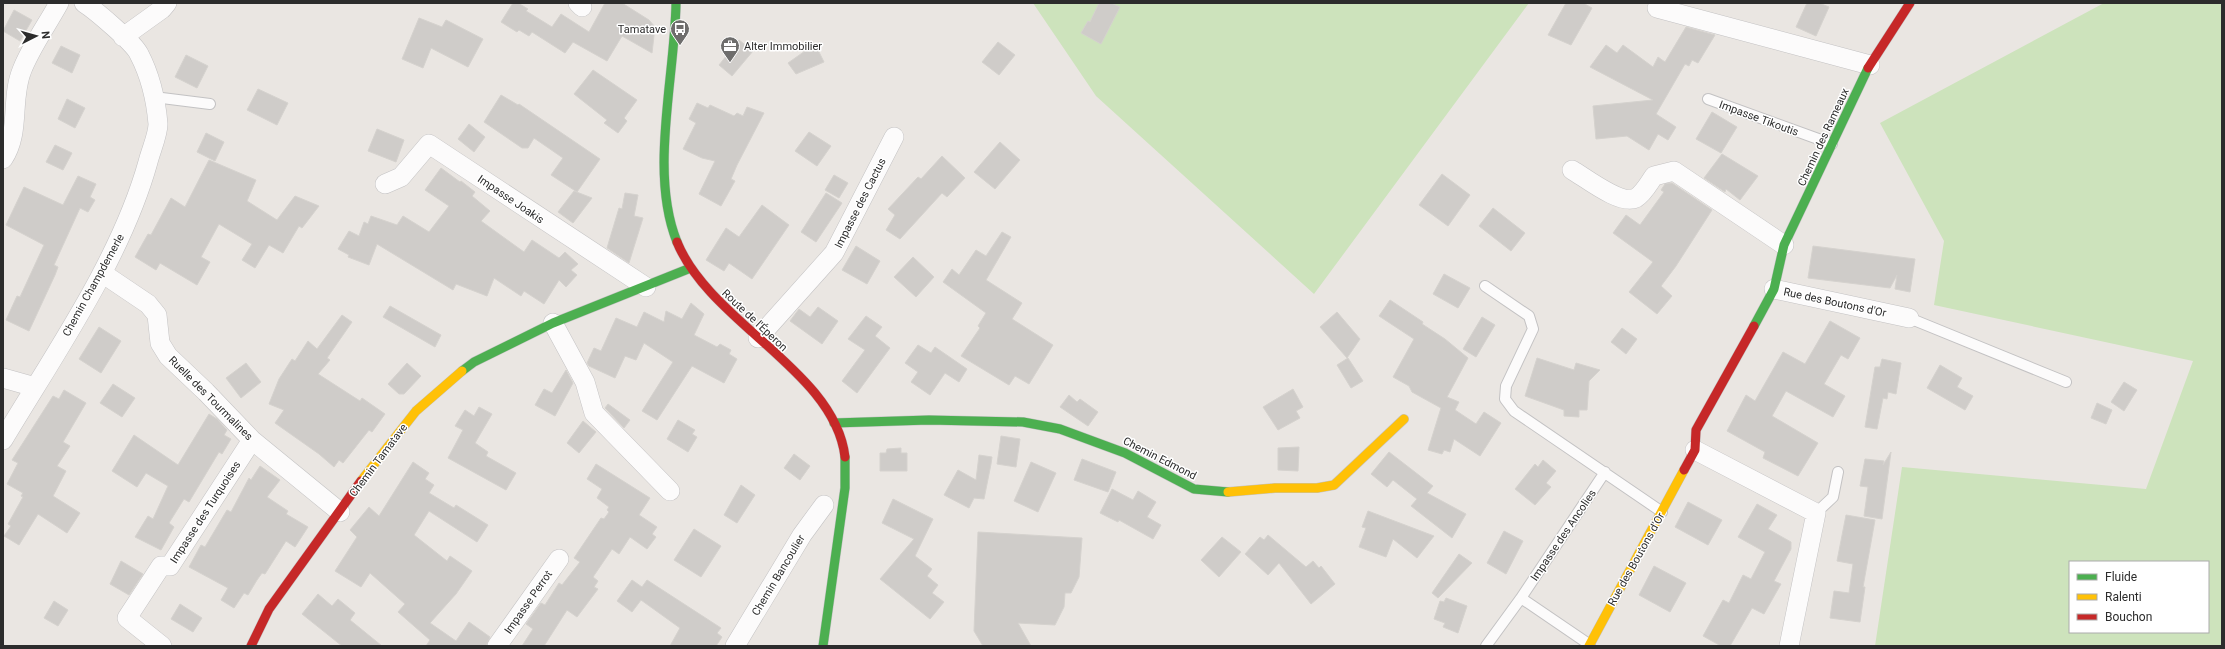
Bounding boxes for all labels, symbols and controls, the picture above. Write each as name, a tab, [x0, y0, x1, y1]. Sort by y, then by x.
north arrow	[16, 16, 56, 56]
bus stop icon: Tamatave	[669, 18, 691, 46]
place label: Tamatave	[618, 23, 666, 36]
text: N	[39, 30, 52, 40]
office icon: Alter Immobilier	[719, 35, 741, 63]
place label: Alter Immobilier	[744, 40, 822, 53]
street label: Chemin des Rameaux	[1795, 86, 1852, 188]
street label: Impasse Tikoutis	[1717, 98, 1801, 139]
street label: Impasse des Cactus	[832, 156, 889, 250]
street label: Impasse Joakis	[475, 173, 547, 227]
street label: Chemin Champdemerle	[60, 232, 127, 339]
street label: Rue des Boutons d'Or	[1782, 285, 1888, 320]
street label: Route de l'Éperon	[719, 287, 790, 354]
street label: Ruelle des Tourmalines	[166, 354, 256, 443]
street label: Chemin Tamatave	[347, 421, 410, 499]
street label: Chemin Edmond	[1121, 434, 1199, 483]
street label: Impasse des Turquoises	[168, 459, 243, 566]
street label: Impasse des Ancolies	[1528, 487, 1599, 583]
street label: Rue des Boutons d'Or	[1605, 510, 1668, 608]
street label: Chemin Bancoulier	[749, 532, 808, 618]
legend	[2069, 561, 2209, 633]
street label: Impasse Perrot	[502, 568, 555, 637]
text: Fluide	[2105, 570, 2137, 584]
text: Ralenti	[2105, 590, 2142, 604]
text: Bouchon	[2105, 610, 2152, 624]

